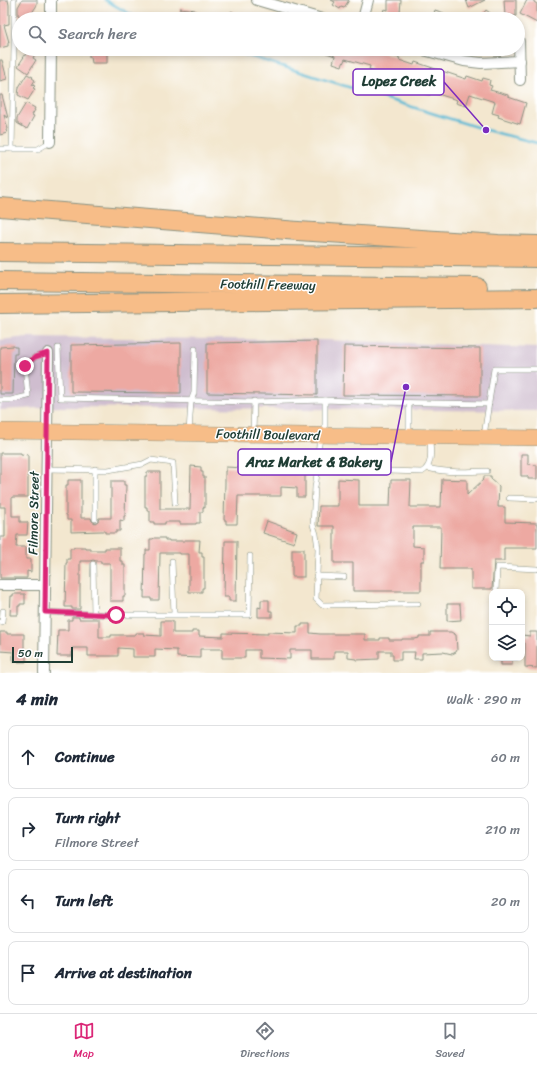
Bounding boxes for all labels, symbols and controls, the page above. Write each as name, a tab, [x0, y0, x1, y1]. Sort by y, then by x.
search box	[12, 12, 525, 56]
text: Search here	[58, 21, 137, 47]
icon: search	[26, 23, 48, 45]
callout: Lopez Creek	[353, 69, 444, 95]
text: Lopez Creek	[362, 69, 437, 94]
street label: Foothill Freeway	[220, 272, 316, 297]
route end	[16, 357, 34, 375]
street label: Foothill Boulevard	[216, 422, 321, 447]
callout: Araz Market & Bakery	[238, 449, 391, 475]
text: Araz Market & Bakery	[245, 450, 383, 475]
street label: Filmore Street	[21, 470, 46, 555]
map controls	[489, 589, 525, 661]
button: locate	[489, 589, 525, 625]
route start	[107, 606, 125, 624]
button: layers	[489, 625, 525, 661]
text: 50 m	[18, 644, 43, 663]
scale bar	[12, 645, 73, 664]
text: 4 min	[16, 684, 58, 714]
text: Walk · 290 m	[447, 688, 521, 711]
text: Continue	[55, 744, 115, 770]
icon: ahead	[17, 746, 39, 768]
text: 60 m	[491, 746, 520, 769]
text: Turn right	[55, 805, 120, 831]
icon: right	[17, 818, 39, 840]
text: 210 m	[485, 818, 520, 841]
text: Filmore Street	[55, 831, 139, 854]
text: Turn left	[55, 888, 113, 914]
icon: left	[17, 890, 39, 912]
text: 20 m	[491, 890, 520, 913]
text: Arrive at destination	[55, 960, 192, 986]
icon: arrive	[17, 962, 39, 984]
tab: Map	[73, 1020, 95, 1063]
tab: Directions	[240, 1020, 290, 1063]
tab: Saved	[435, 1020, 464, 1063]

